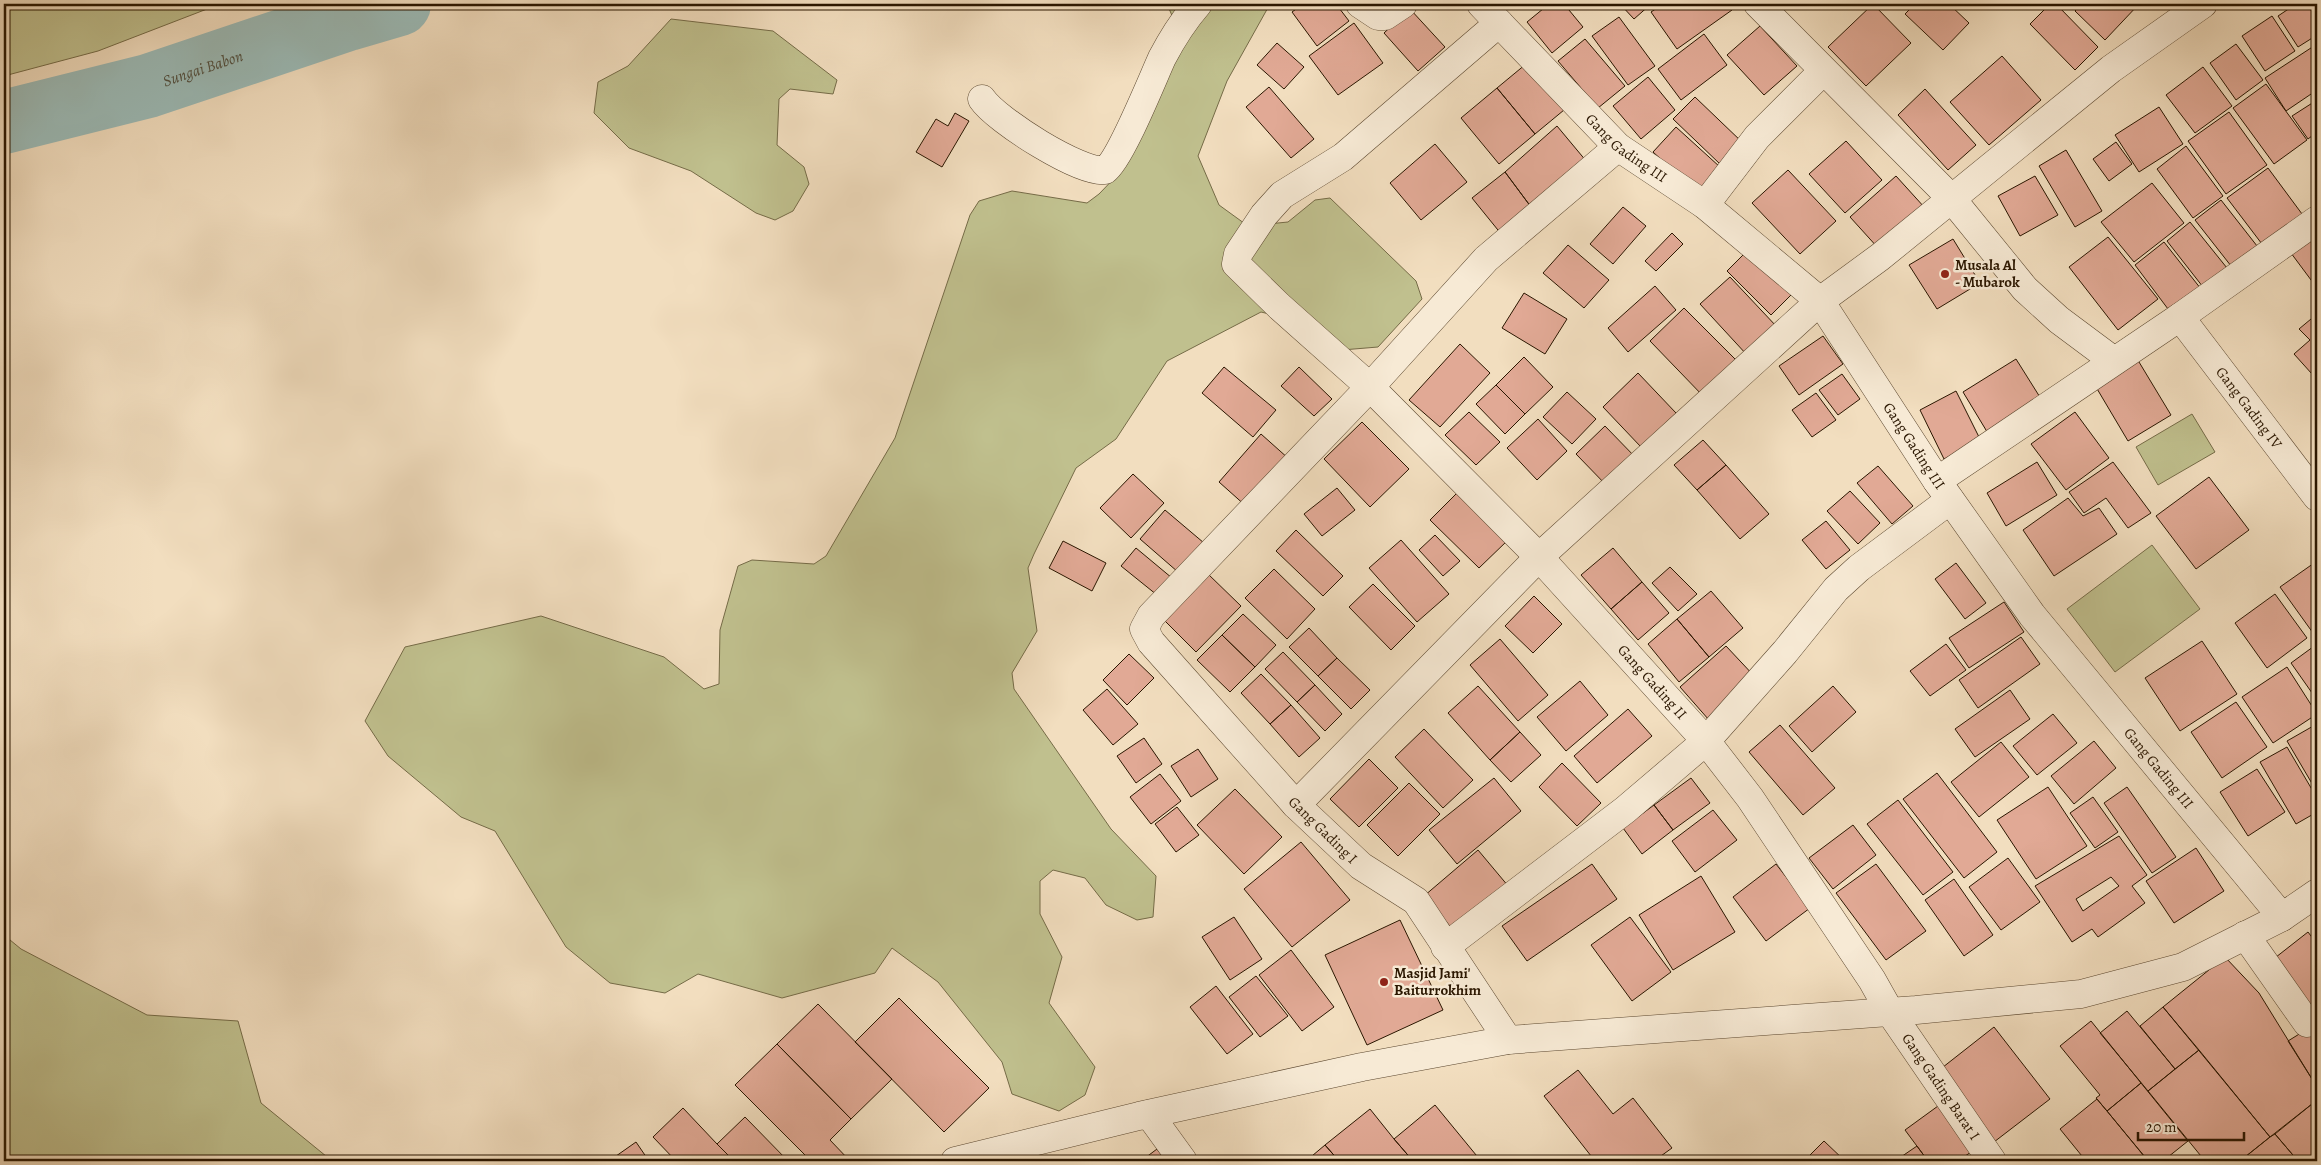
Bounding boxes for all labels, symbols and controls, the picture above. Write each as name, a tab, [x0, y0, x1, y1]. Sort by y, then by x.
water label: Sungai Babon	[160, 45, 246, 92]
street label: Gang Gading III	[1581, 109, 1671, 187]
place label: Musala Al - Mubarok	[1955, 255, 2020, 292]
marker: Musala Al - Mubarok	[1939, 268, 1951, 280]
street label: Gang Gading IV	[2211, 363, 2287, 453]
street label: Gang Gading III	[1879, 399, 1950, 493]
street label: Gang Gading II	[1613, 640, 1691, 724]
street label: Gang Gading III	[2119, 723, 2198, 813]
street label: Gang Gading I	[1284, 792, 1362, 868]
place label: Masjid Jami' Baiturrokhim	[1394, 963, 1481, 1000]
marker: Masjid Jami' Baiturrokhim	[1378, 976, 1390, 988]
street label: Gang Gading Barat I	[1897, 1029, 1985, 1144]
scale bar	[2138, 1110, 2245, 1142]
text: 20 m	[2146, 1117, 2177, 1137]

